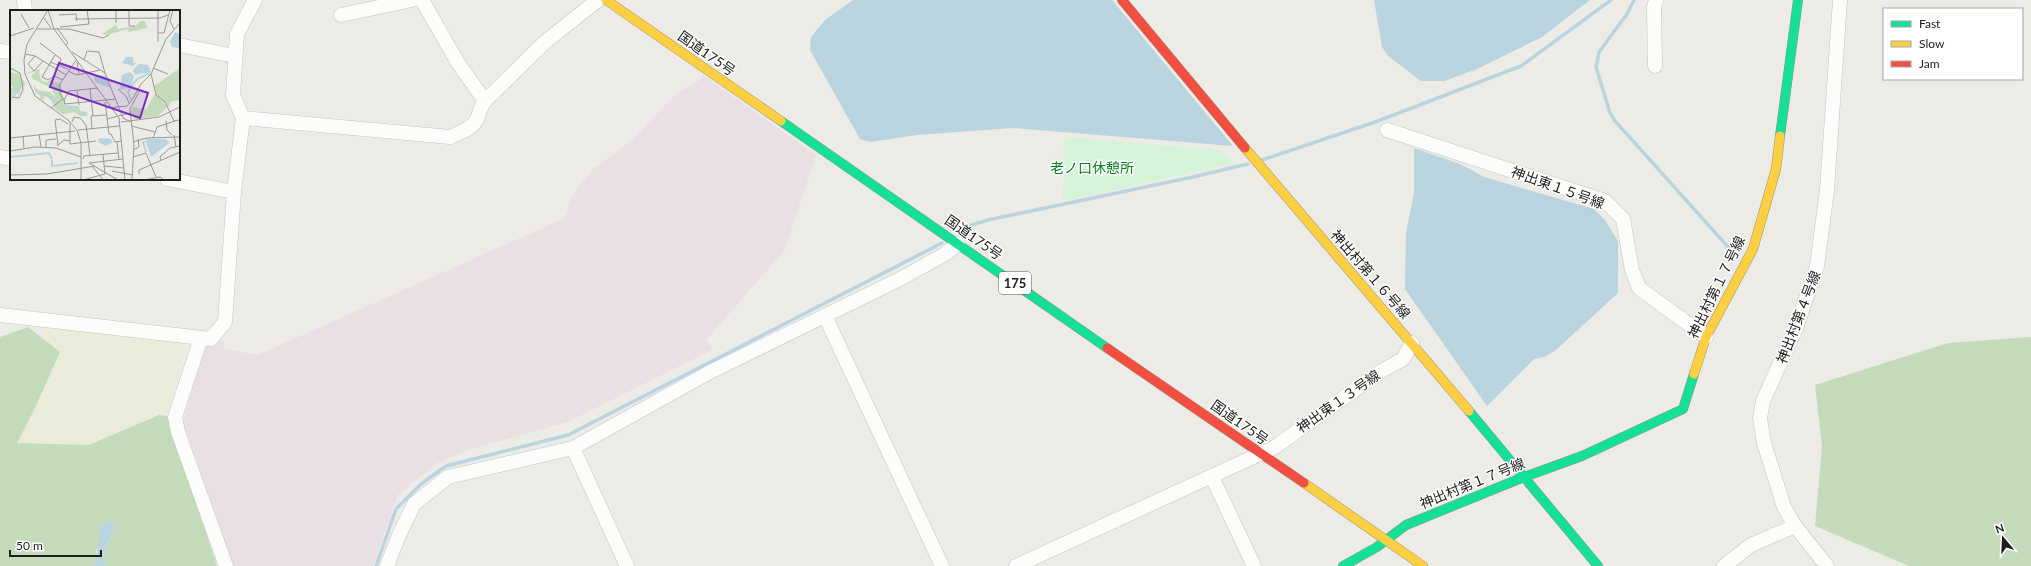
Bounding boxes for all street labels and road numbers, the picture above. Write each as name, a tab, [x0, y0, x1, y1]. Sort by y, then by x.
street label: 国道175号	[675, 27, 739, 79]
street label: 神出東１５号線	[1509, 162, 1607, 212]
street label: 国道175号	[942, 211, 1006, 263]
street label: 神出村第１６号線	[1328, 226, 1414, 322]
street label: 神出村第１７号線	[1684, 233, 1748, 341]
street label: 神出村第４号線	[1773, 268, 1823, 366]
road number: 175	[999, 272, 1031, 294]
street label: 神出東１３号線	[1293, 366, 1383, 436]
street label: 国道175号	[1208, 396, 1272, 448]
street label: 神出村第１７号線	[1417, 454, 1527, 512]

